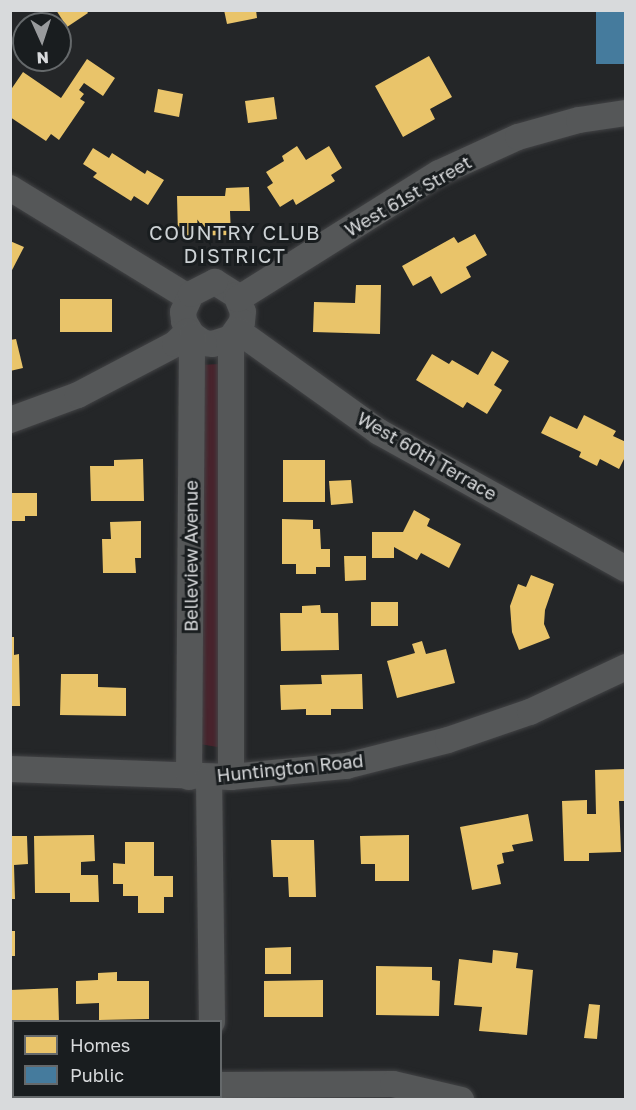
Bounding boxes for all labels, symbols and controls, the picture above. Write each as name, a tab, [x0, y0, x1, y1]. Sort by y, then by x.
north arrow	[12, 12, 72, 72]
text: N	[36, 48, 49, 68]
street label: West 61st Street	[341, 151, 475, 241]
district label: COUNTRY CLUB DISTRICT	[149, 221, 321, 268]
street label: West 60th Terrace	[353, 407, 501, 505]
street label: Belleview Avenue	[180, 480, 202, 632]
street label: Huntington Road	[216, 750, 364, 786]
legend	[12, 1020, 222, 1098]
text: Homes	[70, 1034, 130, 1056]
text: Public	[70, 1064, 124, 1086]

